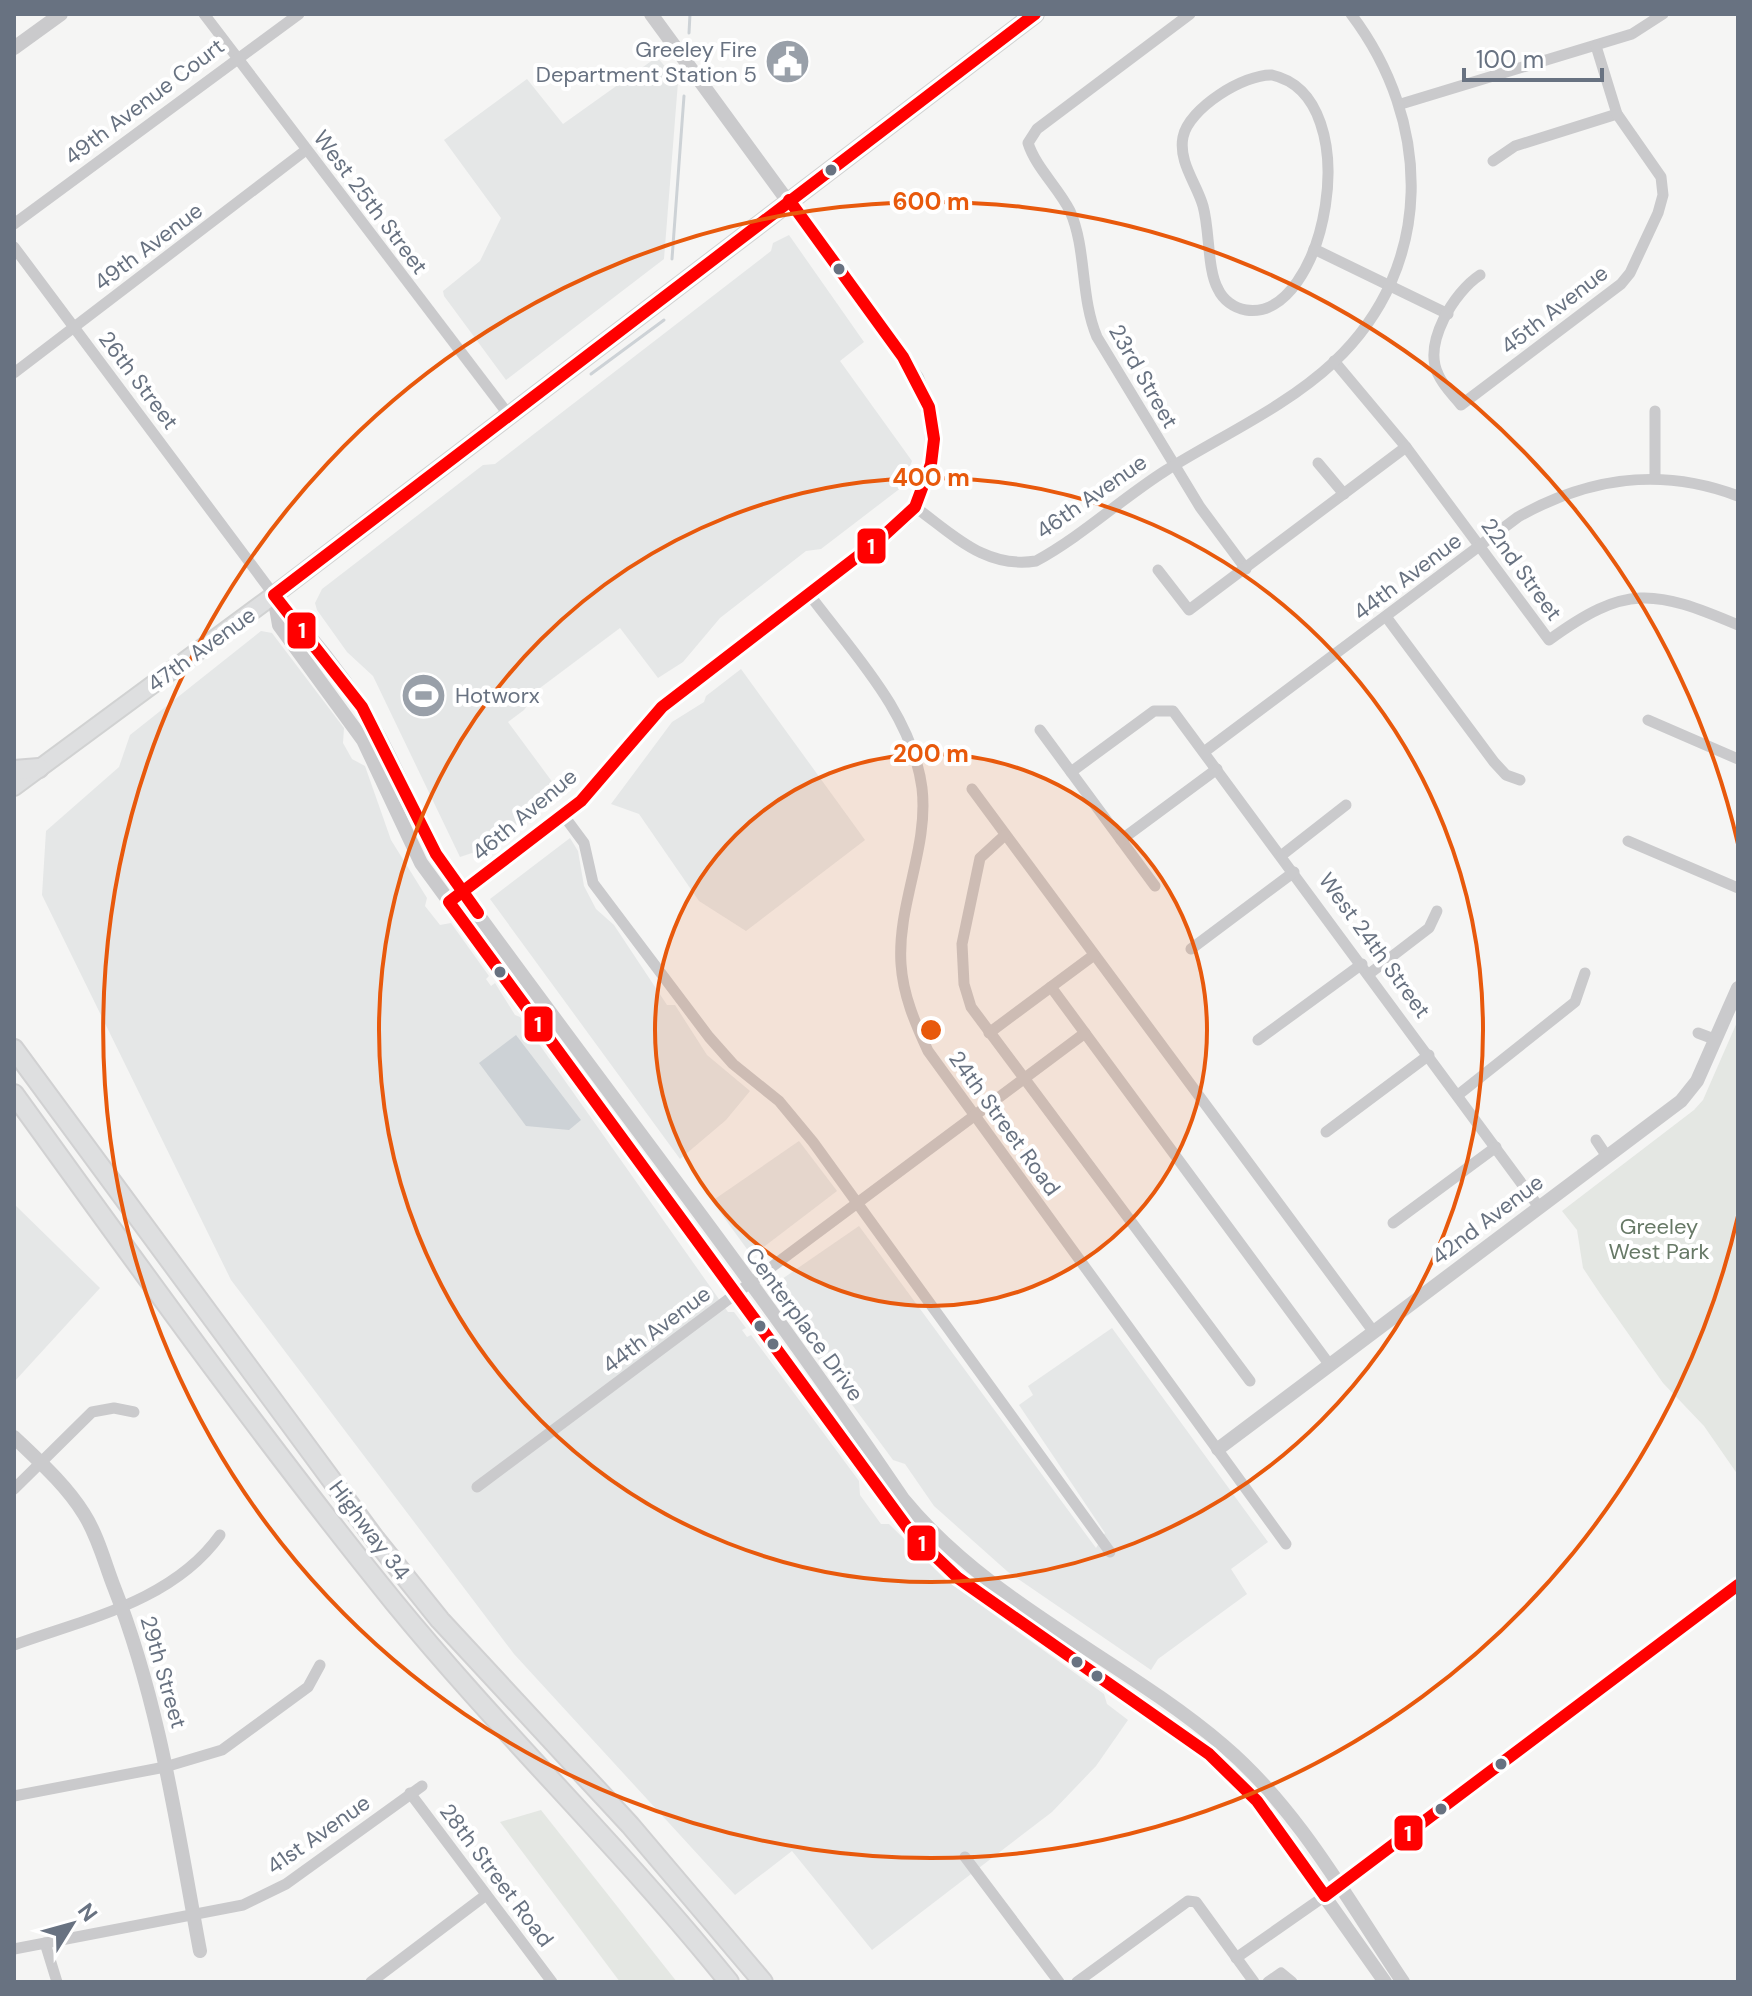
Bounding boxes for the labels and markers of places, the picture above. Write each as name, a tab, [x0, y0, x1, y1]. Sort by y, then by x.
place label: Greeley Fire Department Station 5	[536, 35, 757, 89]
public building icon: Greeley Fire Department Station 5	[764, 38, 812, 86]
unlabelled marker	[823, 162, 839, 178]
unlabelled marker	[831, 261, 847, 277]
sports icon: Hotworx	[400, 671, 448, 719]
place label: Hotworx	[455, 681, 540, 710]
unlabelled marker	[492, 964, 508, 980]
centre of rings	[917, 1016, 945, 1044]
unlabelled marker	[752, 1318, 768, 1334]
unlabelled marker	[765, 1336, 781, 1352]
unlabelled marker	[1069, 1654, 1085, 1670]
unlabelled marker	[1089, 1668, 1105, 1684]
unlabelled marker	[1493, 1756, 1509, 1772]
unlabelled marker	[1433, 1801, 1449, 1817]

